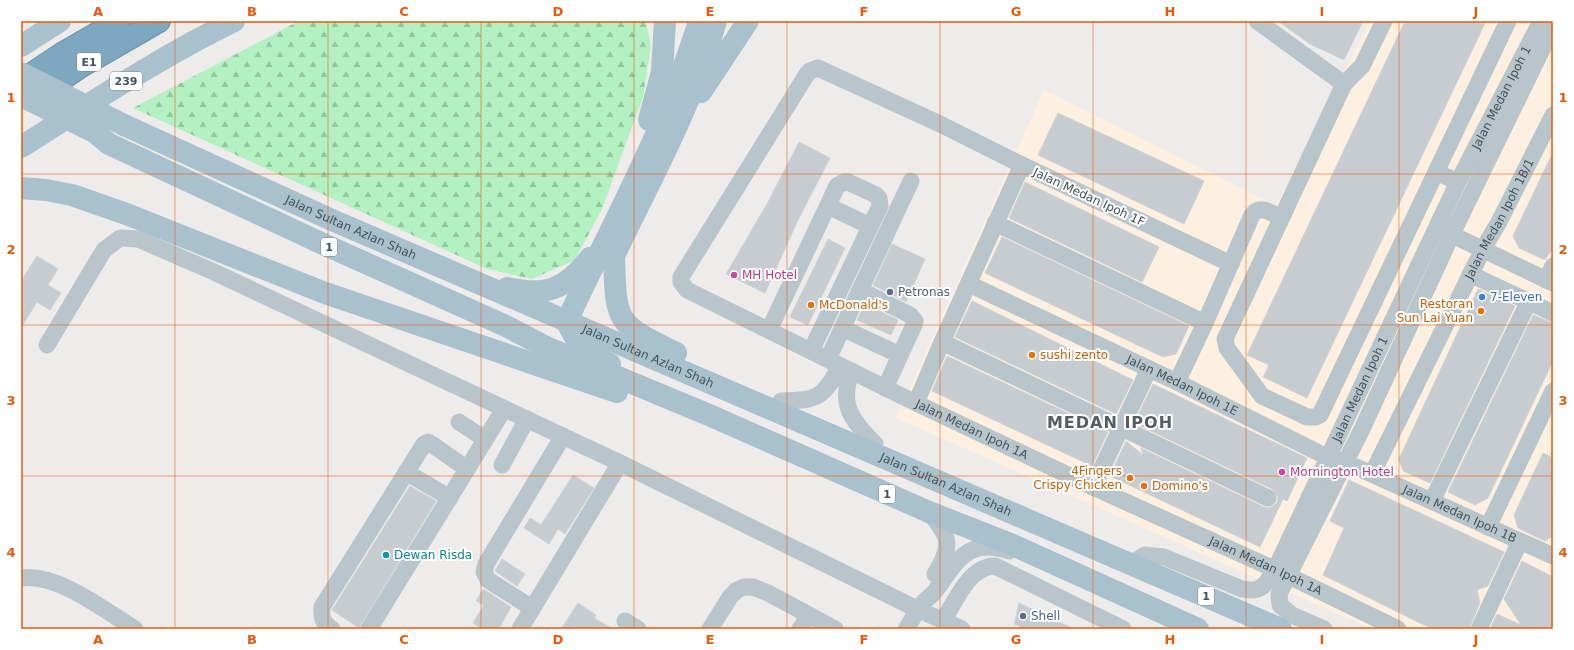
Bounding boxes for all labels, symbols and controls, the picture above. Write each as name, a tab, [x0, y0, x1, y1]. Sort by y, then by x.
text: A	[93, 4, 103, 19]
text: B	[247, 4, 257, 19]
text: C	[399, 4, 409, 19]
text: D	[553, 4, 564, 19]
text: E	[706, 4, 714, 19]
text: F	[860, 4, 868, 19]
text: G	[1011, 4, 1021, 19]
text: H	[1165, 4, 1175, 19]
text: I	[1320, 4, 1324, 19]
text: J	[1473, 4, 1478, 19]
street label: Jalan Medan Ipoh 1	[1469, 43, 1534, 153]
road number: E1	[77, 53, 101, 71]
road number: 239	[110, 72, 142, 90]
text: 1	[6, 90, 16, 105]
text: 1	[1558, 90, 1568, 105]
street label: Jalan Medan Ipoh 1B/1	[1462, 156, 1537, 283]
street label: Jalan Medan Ipoh 1F	[1030, 165, 1147, 229]
street label: Jalan Sultan Azlan Shah	[282, 192, 419, 263]
road number: 1	[321, 238, 337, 256]
text: 2	[6, 242, 16, 257]
text: 2	[1558, 242, 1568, 257]
place label: MH Hotel	[742, 268, 797, 282]
marker: MH Hotel	[729, 270, 739, 280]
place label: Petronas	[898, 285, 950, 299]
marker: Petronas	[885, 287, 895, 297]
place label: 7-Eleven	[1490, 290, 1542, 304]
marker: 7-Eleven	[1477, 292, 1487, 302]
place label: Restoran Sun Lai Yuan	[1397, 297, 1473, 325]
place label: McDonald's	[819, 298, 888, 312]
marker: McDonald's	[806, 300, 816, 310]
marker: Restoran Sun Lai Yuan	[1476, 306, 1486, 316]
street label: Jalan Sultan Azlan Shah	[579, 321, 716, 391]
street label: Jalan Medan Ipoh 1	[1329, 334, 1391, 445]
place label: sushi zento	[1040, 348, 1108, 362]
marker: sushi zento	[1027, 350, 1037, 360]
street label: Jalan Medan Ipoh 1E	[1123, 352, 1240, 418]
text: 3	[6, 393, 16, 408]
text: 3	[1558, 393, 1568, 408]
street label: Jalan Medan Ipoh 1A	[912, 396, 1031, 463]
district label: MEDAN IPOH	[1047, 413, 1173, 432]
street label: Jalan Sultan Azlan Shah	[877, 450, 1014, 519]
place label: 4Fingers Crispy Chicken	[1033, 464, 1122, 492]
place label: Mornington Hotel	[1290, 465, 1394, 479]
marker: Mornington Hotel	[1277, 467, 1287, 477]
marker: 4Fingers Crispy Chicken	[1125, 473, 1135, 483]
place label: Domino's	[1152, 479, 1208, 493]
marker: Domino's	[1139, 481, 1149, 491]
street label: Jalan Medan Ipoh 1B	[1400, 482, 1519, 546]
road number: 1	[879, 485, 895, 503]
street label: Jalan Medan Ipoh 1A	[1206, 534, 1324, 598]
text: 4	[6, 545, 16, 560]
text: 4	[1558, 545, 1568, 560]
place label: Dewan Risda	[394, 548, 472, 562]
marker: Dewan Risda	[381, 550, 391, 560]
road number: 1	[1198, 587, 1214, 605]
place label: Shell	[1031, 609, 1060, 623]
marker: Shell	[1018, 611, 1028, 621]
text: A	[93, 632, 103, 647]
text: B	[247, 632, 257, 647]
text: C	[399, 632, 409, 647]
text: D	[553, 632, 564, 647]
text: E	[706, 632, 714, 647]
text: F	[860, 632, 868, 647]
text: G	[1011, 632, 1021, 647]
text: H	[1165, 632, 1175, 647]
text: I	[1320, 632, 1324, 647]
text: J	[1473, 632, 1478, 647]

